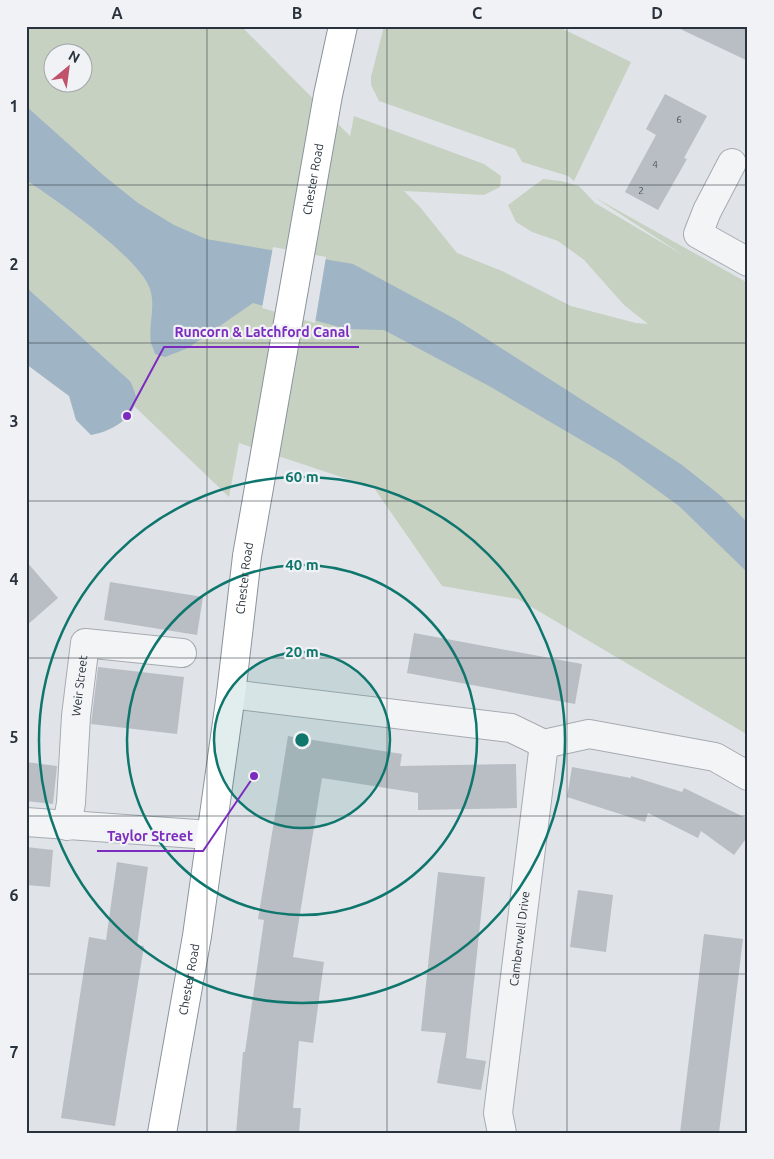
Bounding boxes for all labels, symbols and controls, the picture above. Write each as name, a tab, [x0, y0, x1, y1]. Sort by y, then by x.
text: A	[111, 4, 123, 22]
text: B	[292, 4, 302, 22]
text: C	[472, 4, 482, 22]
text: D	[651, 4, 663, 22]
north arrow	[42, 42, 92, 92]
text: N	[66, 47, 83, 66]
text: 1	[9, 97, 19, 115]
house number: 6	[676, 114, 682, 125]
street label: Chester Road	[300, 142, 325, 216]
house number: 4	[652, 159, 658, 170]
house number: 2	[638, 185, 644, 196]
text: 2	[9, 255, 19, 273]
callout: Runcorn & Latchford Canal	[164, 318, 359, 347]
text: Runcorn & Latchford Canal	[174, 324, 350, 340]
text: 3	[9, 412, 19, 430]
text: 60 m	[285, 468, 319, 485]
street label: Chester Road	[233, 541, 255, 615]
text: 40 m	[285, 556, 319, 573]
text: 4	[9, 570, 19, 588]
text: 20 m	[285, 643, 319, 660]
street label: Weir Street	[69, 654, 89, 717]
text: 5	[9, 728, 19, 746]
centre of rings	[293, 731, 311, 749]
callout: Taylor Street	[97, 822, 203, 851]
text: Taylor Street	[107, 828, 193, 844]
text: 6	[9, 886, 19, 904]
street label: Camberwell Drive	[507, 890, 532, 987]
street label: Chester Road	[176, 943, 202, 1016]
text: 7	[9, 1043, 19, 1061]

